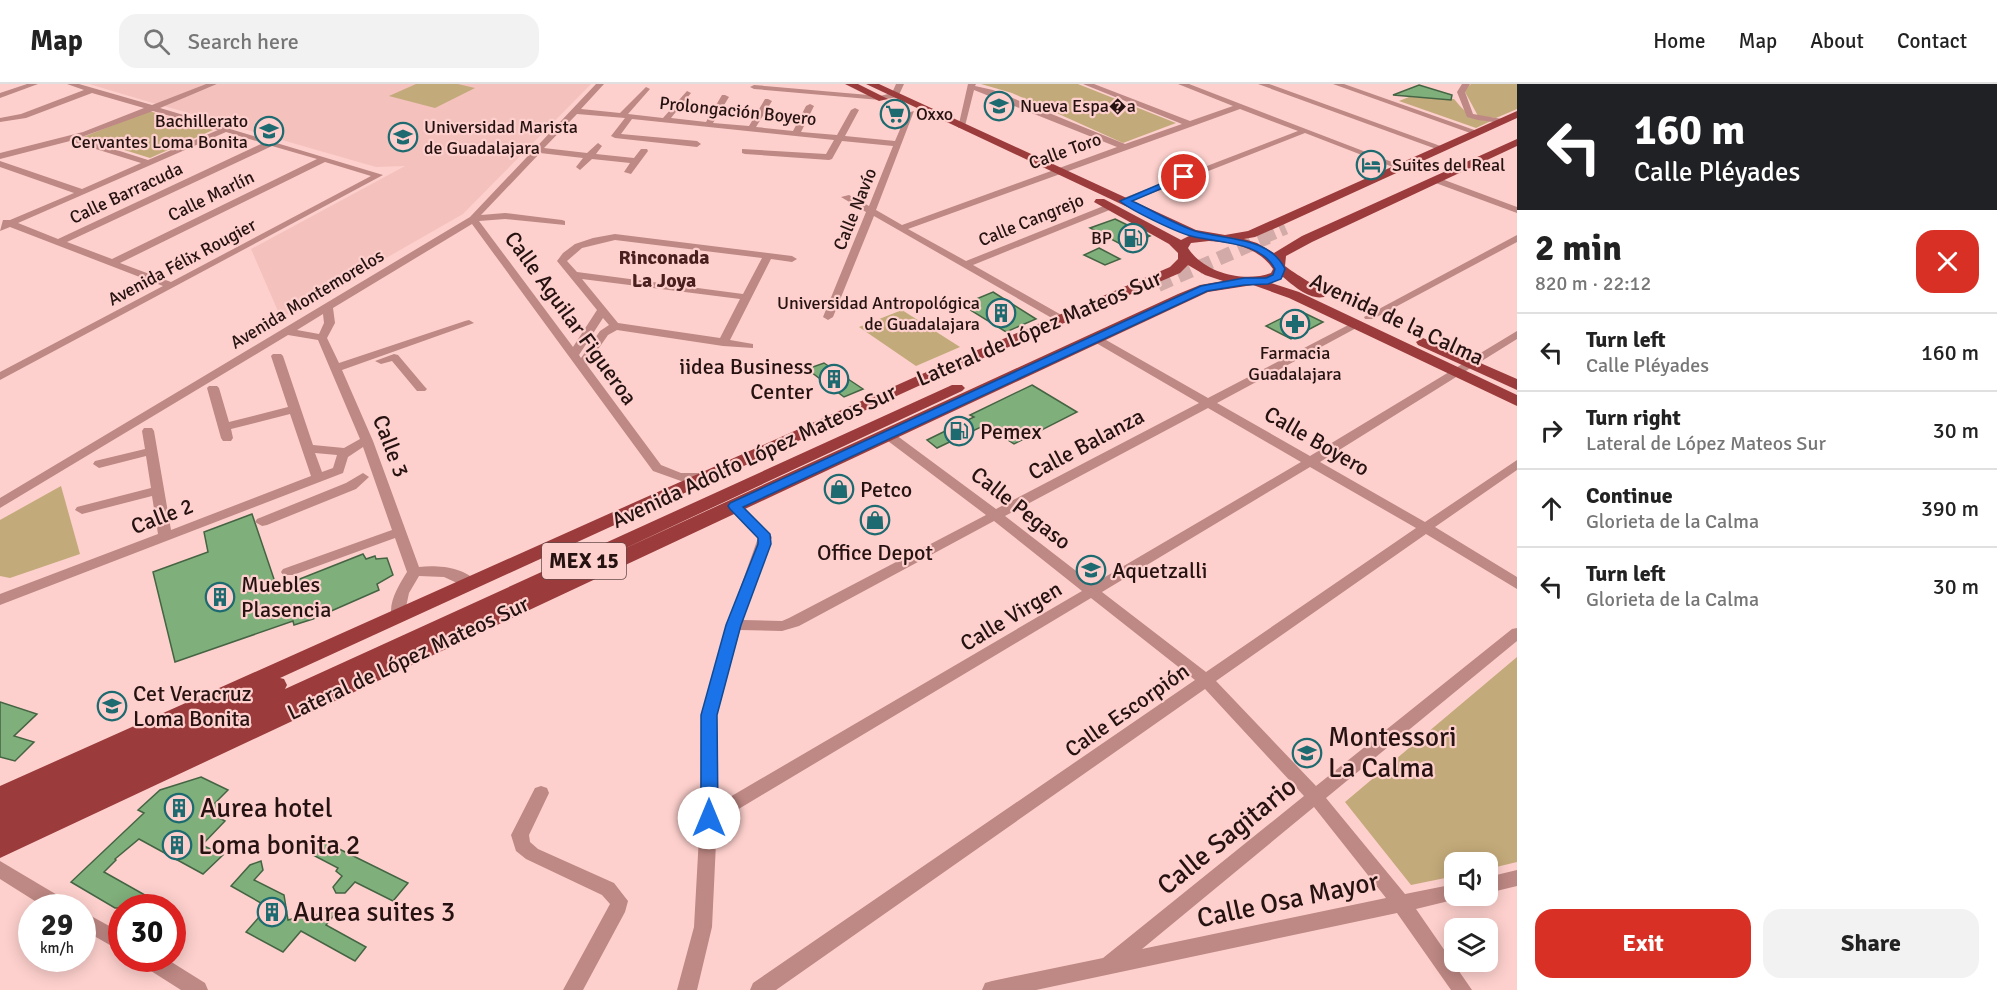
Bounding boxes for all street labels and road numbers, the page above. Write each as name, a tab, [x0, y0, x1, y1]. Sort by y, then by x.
street label: Prolongación Boyero	[658, 92, 818, 130]
street label: Calle Toro	[1026, 128, 1104, 174]
street label: Calle Barracuda	[66, 157, 186, 229]
street label: Calle Navío	[829, 165, 881, 253]
street label: Calle Marlín	[164, 166, 258, 226]
street label: Calle Cangrejo	[975, 189, 1087, 251]
street label: Avenida Félix Rougier	[104, 213, 260, 310]
street label: Calle Aguilar Figueroa	[499, 226, 643, 410]
street label: Avenida Montemorelos	[226, 244, 388, 354]
street label: Lateral de López Mateos Sur	[912, 264, 1166, 392]
street label: Avenida de la Calma	[1306, 267, 1488, 371]
street label: Avenida Adolfo López Mateos Sur	[607, 378, 901, 534]
street label: Calle Boyero	[1260, 400, 1374, 482]
street label: Calle Balanza	[1023, 402, 1149, 486]
street label: Calle 3	[367, 411, 415, 481]
street label: Calle Pegaso	[966, 461, 1076, 555]
street label: Calle 2	[127, 492, 197, 540]
road number: MEX 15	[542, 543, 626, 579]
street label: Calle Virgen	[955, 575, 1067, 657]
street label: Lateral de López Mateos Sur	[283, 590, 533, 726]
street label: Calle Escorpión	[1060, 657, 1194, 763]
street label: Calle Sagitario	[1151, 770, 1303, 902]
street label: Calle Osa Mayor	[1194, 865, 1382, 935]

